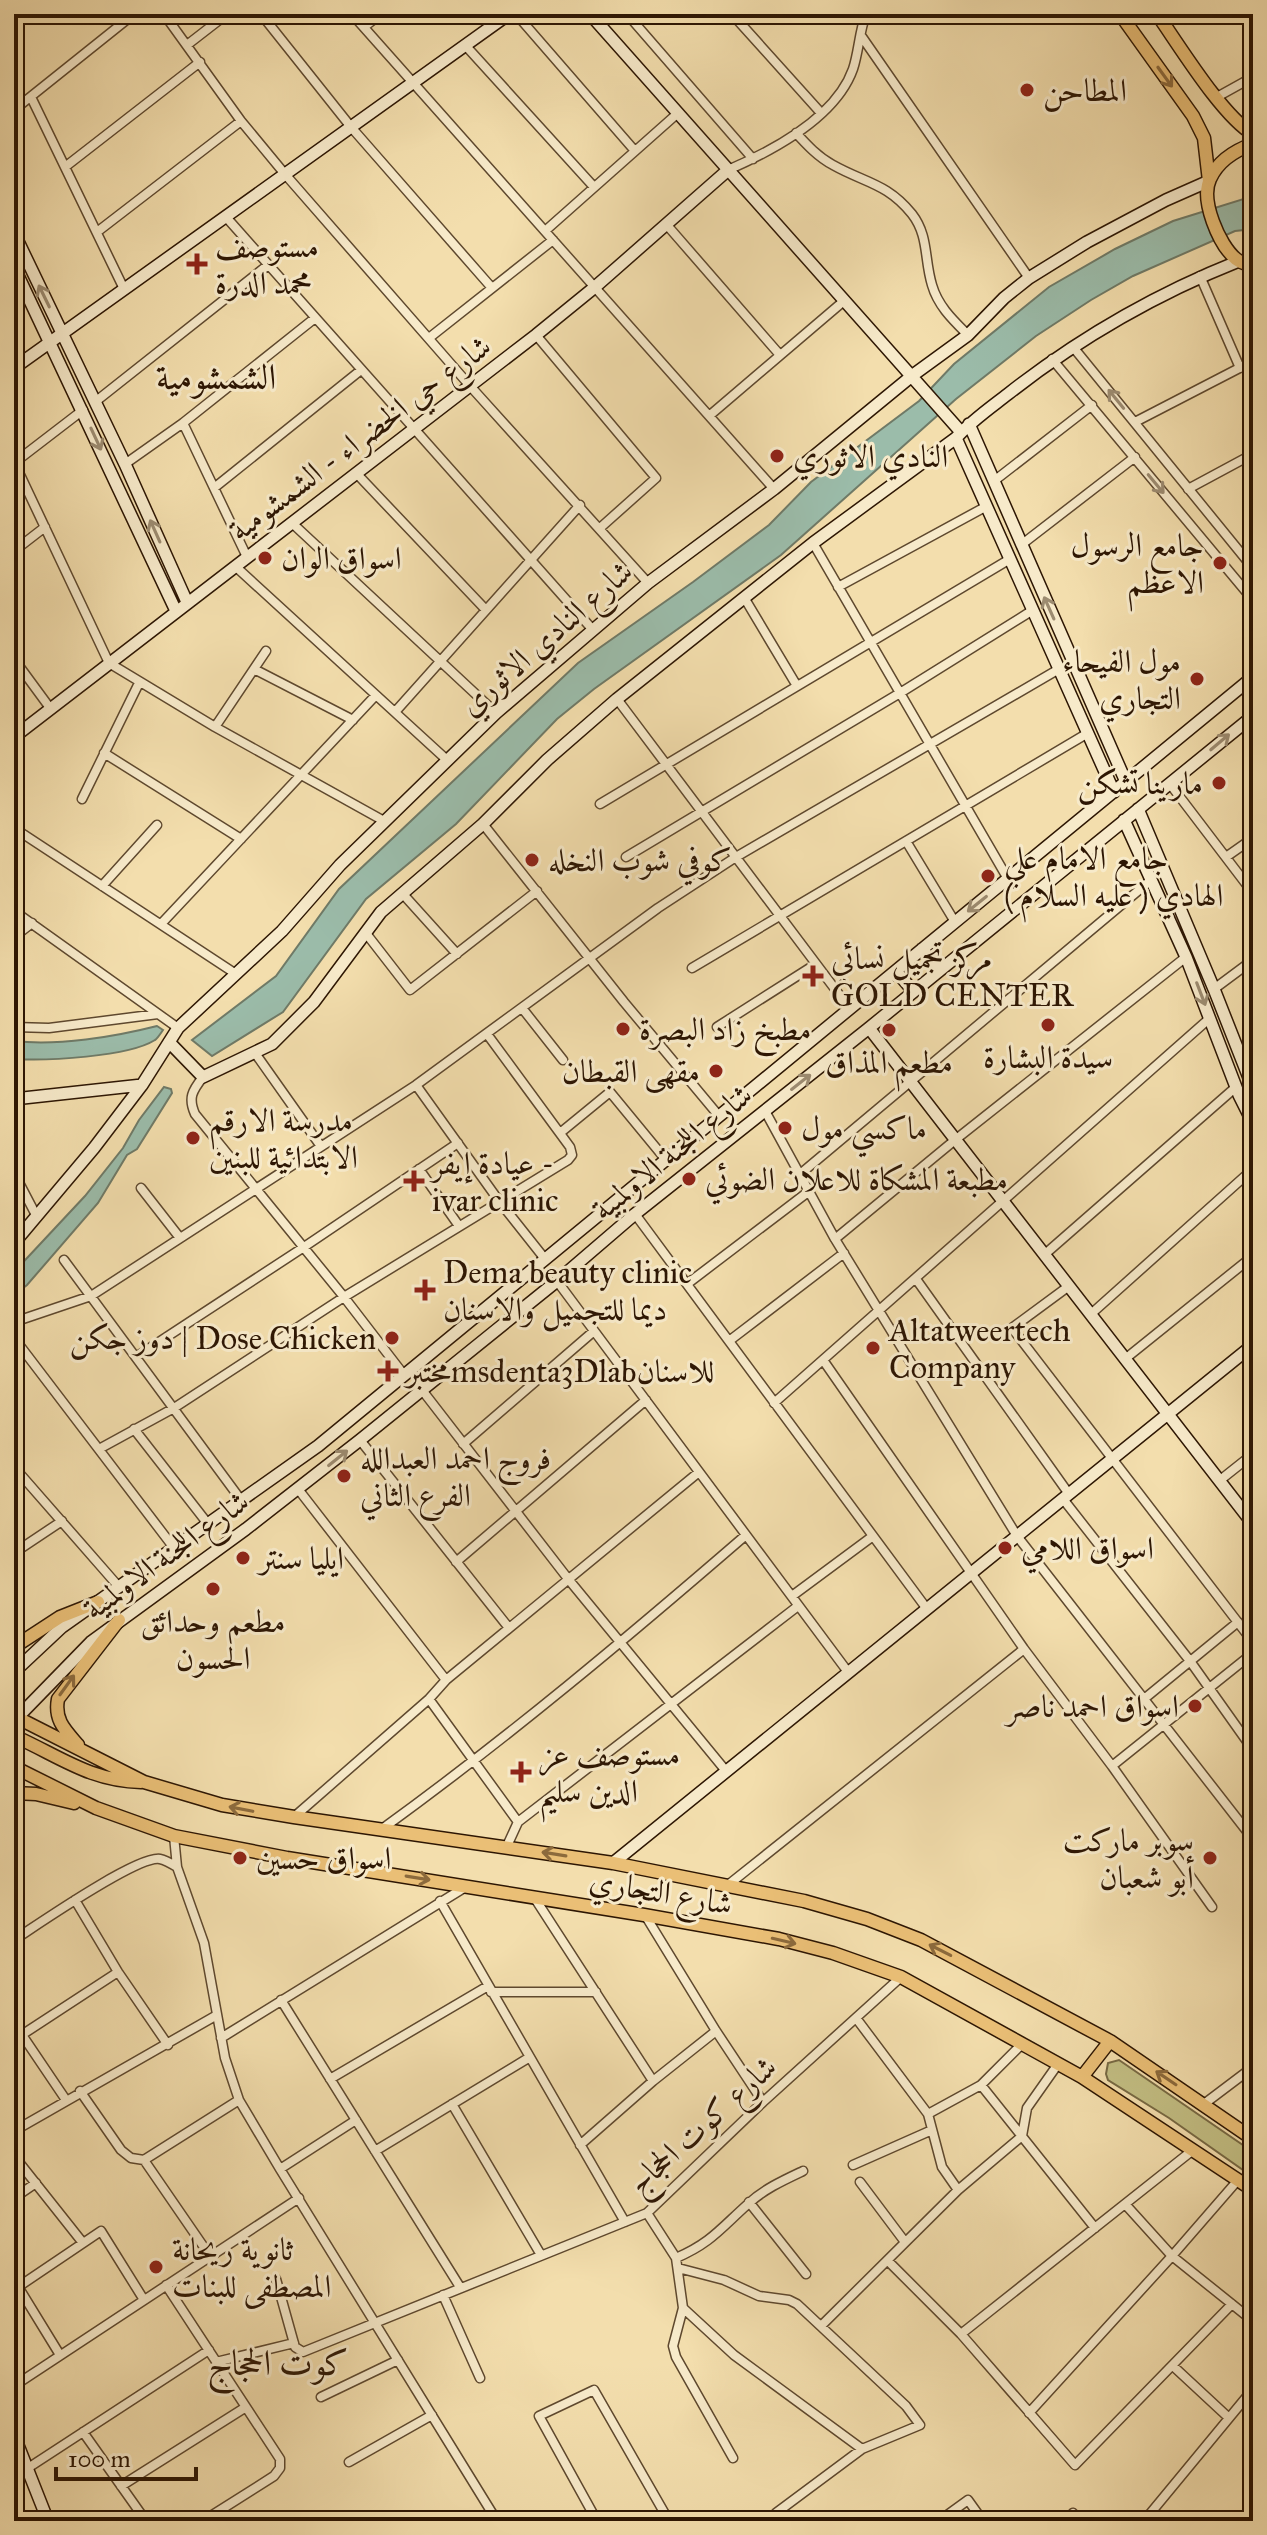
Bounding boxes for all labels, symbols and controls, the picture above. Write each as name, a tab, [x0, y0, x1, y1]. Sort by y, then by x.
one-way arrow	[1157, 66, 1174, 88]
place label: المطاحن	[1043, 71, 1127, 112]
marker: المطاحن	[1018, 81, 1036, 99]
place label: مستوصف محمد الدرة	[215, 227, 319, 303]
marker: مستوصف محمد الدرة	[186, 253, 208, 275]
one-way arrow	[36, 284, 51, 308]
street label: شارع حي الخضراء - الشمشومية	[221, 327, 503, 555]
district label: الشمشومية	[156, 355, 276, 399]
one-way arrow	[1107, 389, 1125, 410]
one-way arrow	[89, 426, 104, 450]
place label: النادي الاثوري	[793, 437, 948, 481]
marker: النادي الاثوري	[768, 447, 786, 465]
one-way arrow	[1147, 473, 1165, 494]
one-way arrow	[147, 519, 162, 544]
place label: جامع الرسول الاعظم	[1070, 526, 1204, 612]
place label: اسواق الوان	[281, 539, 402, 578]
marker: اسواق الوان	[256, 549, 274, 567]
street label: شارع النادي الاثوري	[451, 552, 646, 729]
marker: جامع الرسول الاعظم	[1211, 554, 1229, 572]
one-way arrow	[1041, 596, 1056, 621]
place label: مول الفيحاء التجاري	[1062, 642, 1181, 723]
marker: مول الفيحاء التجاري	[1188, 670, 1206, 688]
one-way arrow	[1210, 733, 1230, 751]
place label: مارينا تشكن	[1078, 764, 1203, 805]
marker: مارينا تشكن	[1210, 774, 1228, 792]
place label: جامع الامام علي الهادي ( عليه السلام )	[1004, 839, 1223, 923]
place label: كوفي شوب النخله	[548, 841, 732, 886]
marker: كوفي شوب النخله	[523, 851, 541, 869]
marker: جامع الامام علي الهادي ( عليه السلام )	[979, 867, 997, 885]
one-way arrow	[967, 895, 987, 913]
place label: مركز تجميل نسائي GOLD CENTER	[831, 939, 1075, 1015]
marker: مركز تجميل نسائي GOLD CENTER	[802, 965, 824, 987]
one-way arrow	[1195, 981, 1209, 1006]
place label: مطبخ زاد البصرة	[639, 1010, 811, 1057]
marker: سيدة البشارة	[1039, 1016, 1057, 1034]
marker: مطبخ زاد البصرة	[614, 1020, 632, 1038]
marker: مطعم المذاق	[880, 1021, 898, 1039]
place label: سيدة البشارة	[983, 1038, 1113, 1077]
place label: مطعم المذاق	[825, 1043, 953, 1092]
place label: مقهى القبطان	[562, 1052, 700, 1093]
marker: مقهى القبطان	[707, 1062, 725, 1080]
one-way arrow	[790, 1074, 811, 1091]
street label: شارع اللجنة الاولمبية	[584, 1075, 765, 1234]
place label: مدرسة الارقم الابتدائية للبنين	[209, 1101, 358, 1177]
place label: ماكسي مول	[801, 1109, 927, 1158]
marker: ماكسي مول	[776, 1119, 794, 1137]
marker: مدرسة الارقم الابتدائية للبنين	[184, 1129, 202, 1147]
place label: عيادة إيفر - ivar clinic	[429, 1144, 559, 1220]
place label: مطبعة المشكاة للاعلان الضوئي	[705, 1160, 1008, 1205]
marker: عيادة إيفر - ivar clinic	[403, 1170, 425, 1192]
marker: مطبعة المشكاة للاعلان الضوئي	[680, 1170, 698, 1188]
place label: Dema beauty clinic ديما للتجميل والاسنان	[443, 1253, 692, 1332]
marker: Dema beauty clinic ديما للتجميل والاسنان	[414, 1279, 436, 1301]
place label: Altatweertech Company	[887, 1311, 1071, 1387]
place label: دوز جكن | Dose Chicken	[69, 1319, 376, 1360]
marker: دوز جكن | Dose Chicken	[383, 1329, 401, 1347]
marker: Altatweertech Company	[864, 1339, 882, 1357]
place label: مختبرmsdenta3Dlabللاسنان	[403, 1352, 715, 1391]
marker: مختبرmsdenta3Dlabللاسنان	[377, 1360, 399, 1382]
place label: فروج احمد العبدالله الفرع الثاني	[360, 1439, 551, 1522]
one-way arrow	[327, 1449, 348, 1466]
marker: فروج احمد العبدالله الفرع الثاني	[335, 1467, 353, 1485]
street label: شارع اللجنة الاولمبية	[75, 1482, 261, 1634]
place label: اسواق اللامي	[1021, 1529, 1154, 1574]
place label: ايليا سنتر	[256, 1539, 344, 1578]
marker: اسواق اللامي	[996, 1539, 1014, 1557]
marker: ايليا سنتر	[234, 1549, 252, 1567]
marker: مطعم وحدائق الحسون	[204, 1580, 222, 1598]
place label: مطعم وحدائق الحسون	[140, 1602, 286, 1678]
one-way arrow	[59, 1675, 76, 1696]
place label: اسواق احمد ناصر	[1004, 1687, 1179, 1727]
marker: اسواق احمد ناصر	[1186, 1697, 1204, 1715]
place label: مستوصف عز الدين سليم	[539, 1735, 680, 1823]
marker: مستوصف عز الدين سليم	[510, 1761, 532, 1783]
one-way arrow	[229, 1800, 254, 1815]
place label: سوبر ماركت أبو شعبان	[1063, 1821, 1195, 1897]
place label: اسواق حسين	[256, 1839, 391, 1878]
one-way arrow	[542, 1846, 567, 1861]
marker: اسواق حسين	[231, 1849, 249, 1867]
marker: سوبر ماركت أبو شعبان	[1201, 1849, 1219, 1867]
street label: شارع التجاري	[585, 1860, 736, 1931]
one-way arrow	[405, 1871, 430, 1886]
one-way arrow	[771, 1934, 797, 1949]
one-way arrow	[929, 1941, 953, 1957]
street label: شارع كوت الحجاج	[619, 2048, 790, 2208]
one-way arrow	[1155, 2070, 1178, 2086]
place label: ثانوية ريحانة المصطفى للبنات	[172, 2230, 332, 2309]
marker: ثانوية ريحانة المصطفى للبنات	[147, 2258, 165, 2276]
district label: كوت الحجاج	[207, 2341, 349, 2395]
scale bar	[56, 2431, 196, 2481]
text: 100 m	[68, 2444, 131, 2474]

